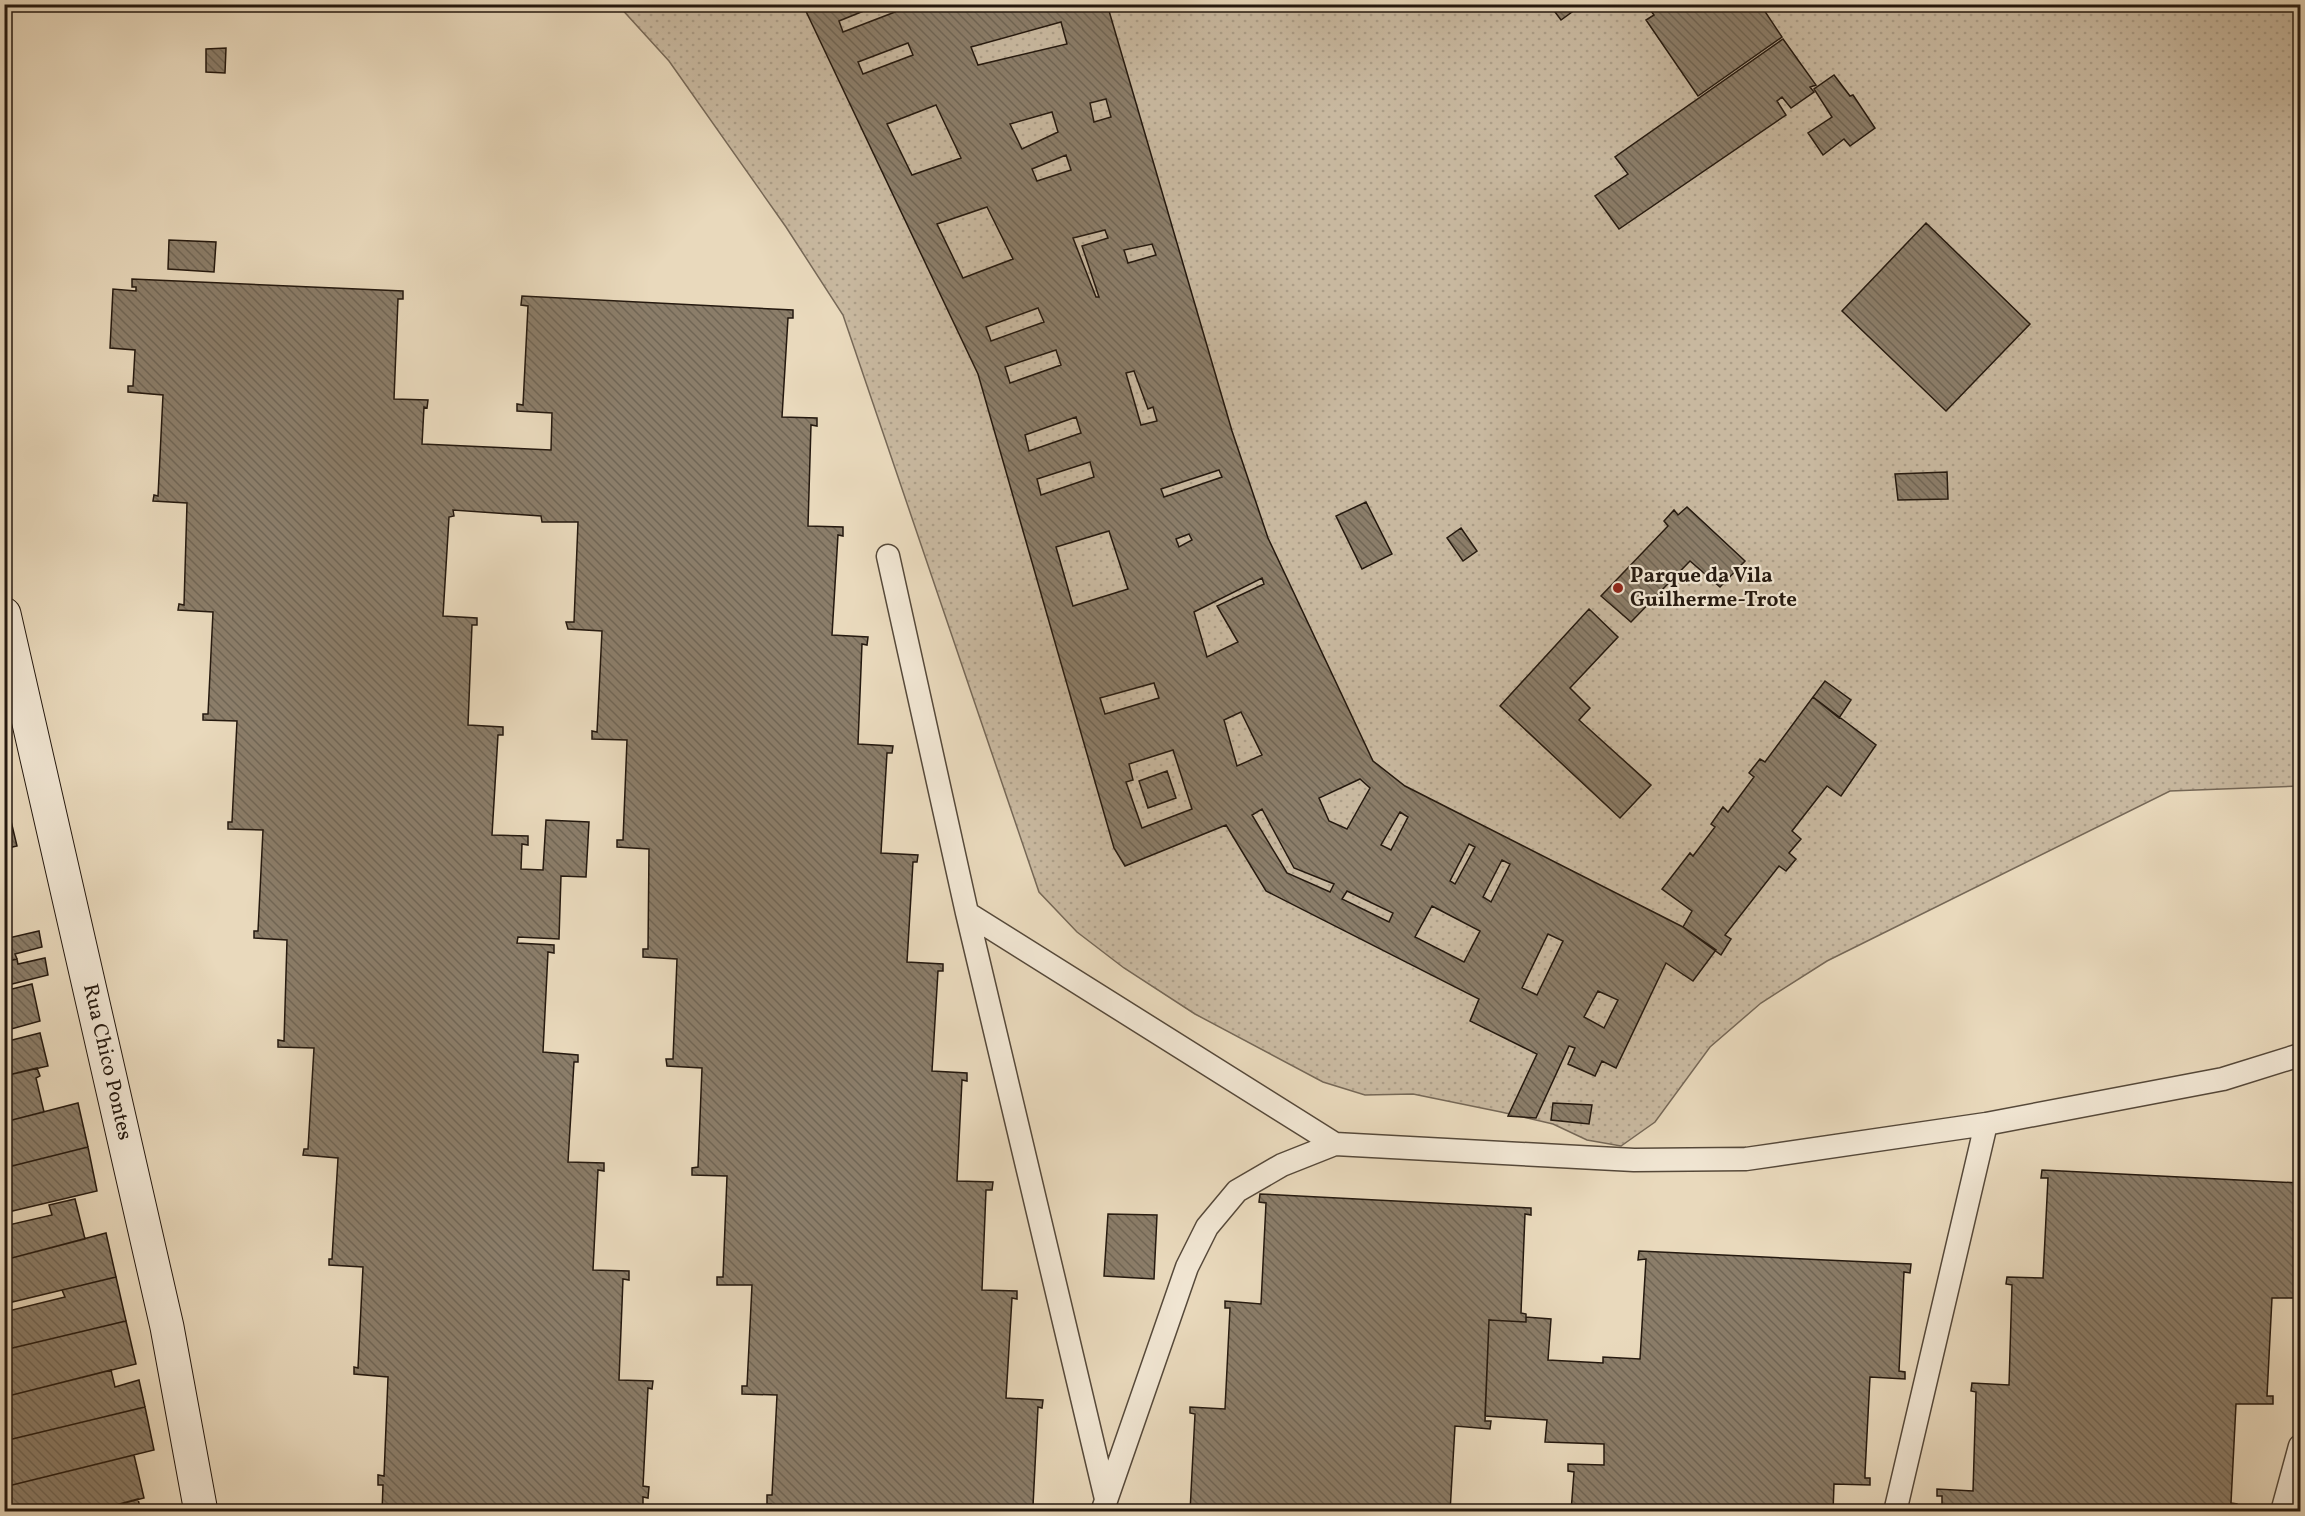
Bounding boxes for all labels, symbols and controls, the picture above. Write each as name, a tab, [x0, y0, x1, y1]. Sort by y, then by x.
place label: Parque da Vila Guilherme-Trote	[1630, 562, 1797, 615]
marker: Parque da Vila Guilherme-Trote	[1611, 581, 1625, 595]
street label: Rua Chico Pontes	[75, 981, 139, 1143]

